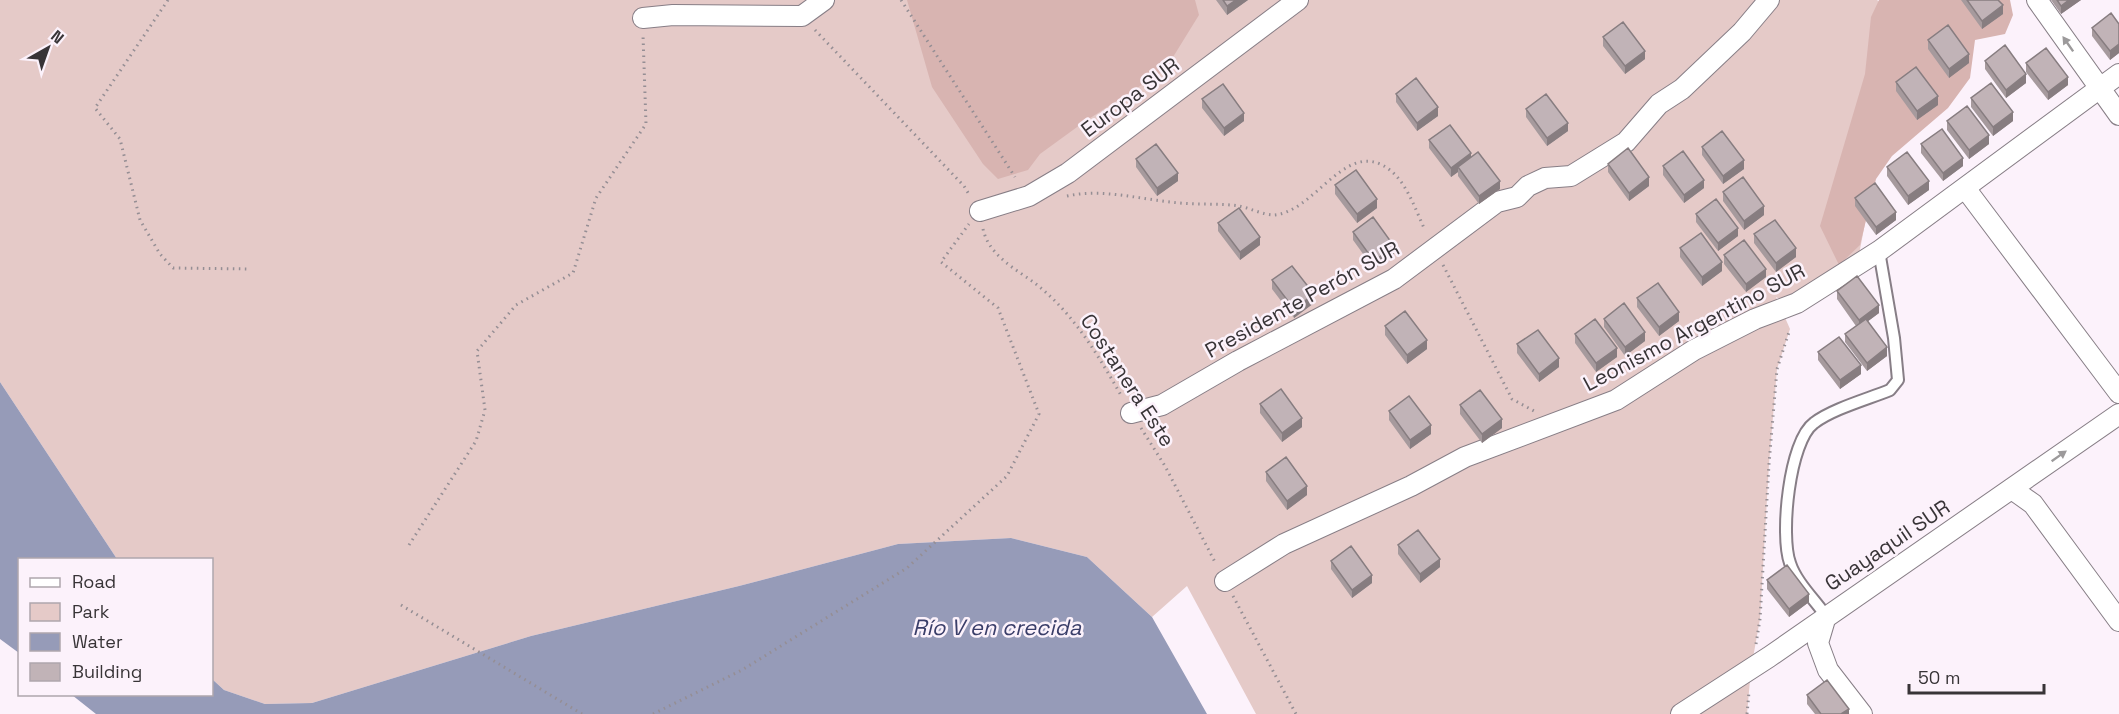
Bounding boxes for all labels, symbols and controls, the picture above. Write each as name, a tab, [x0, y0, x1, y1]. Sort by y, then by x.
north arrow	[18, 18, 78, 78]
text: N	[46, 25, 68, 48]
one-way arrow	[2063, 36, 2075, 51]
street label: Europa SUR	[1075, 51, 1185, 143]
street label: Presidente Perón SUR	[1200, 234, 1404, 364]
street label: Leonismo Argentino SUR	[1578, 257, 1810, 397]
street label: Costanera Este	[1075, 308, 1181, 452]
one-way arrow	[2051, 450, 2067, 462]
street label: Guayaquil SUR	[1819, 493, 1955, 597]
legend	[18, 558, 213, 696]
text: Road	[72, 570, 116, 593]
text: Park	[72, 600, 110, 623]
water label: Río V en crecida	[913, 613, 1082, 641]
text: Water	[72, 630, 123, 653]
scale bar	[1909, 657, 2044, 695]
text: Building	[72, 660, 142, 683]
text: 50 m	[1918, 666, 1960, 689]

